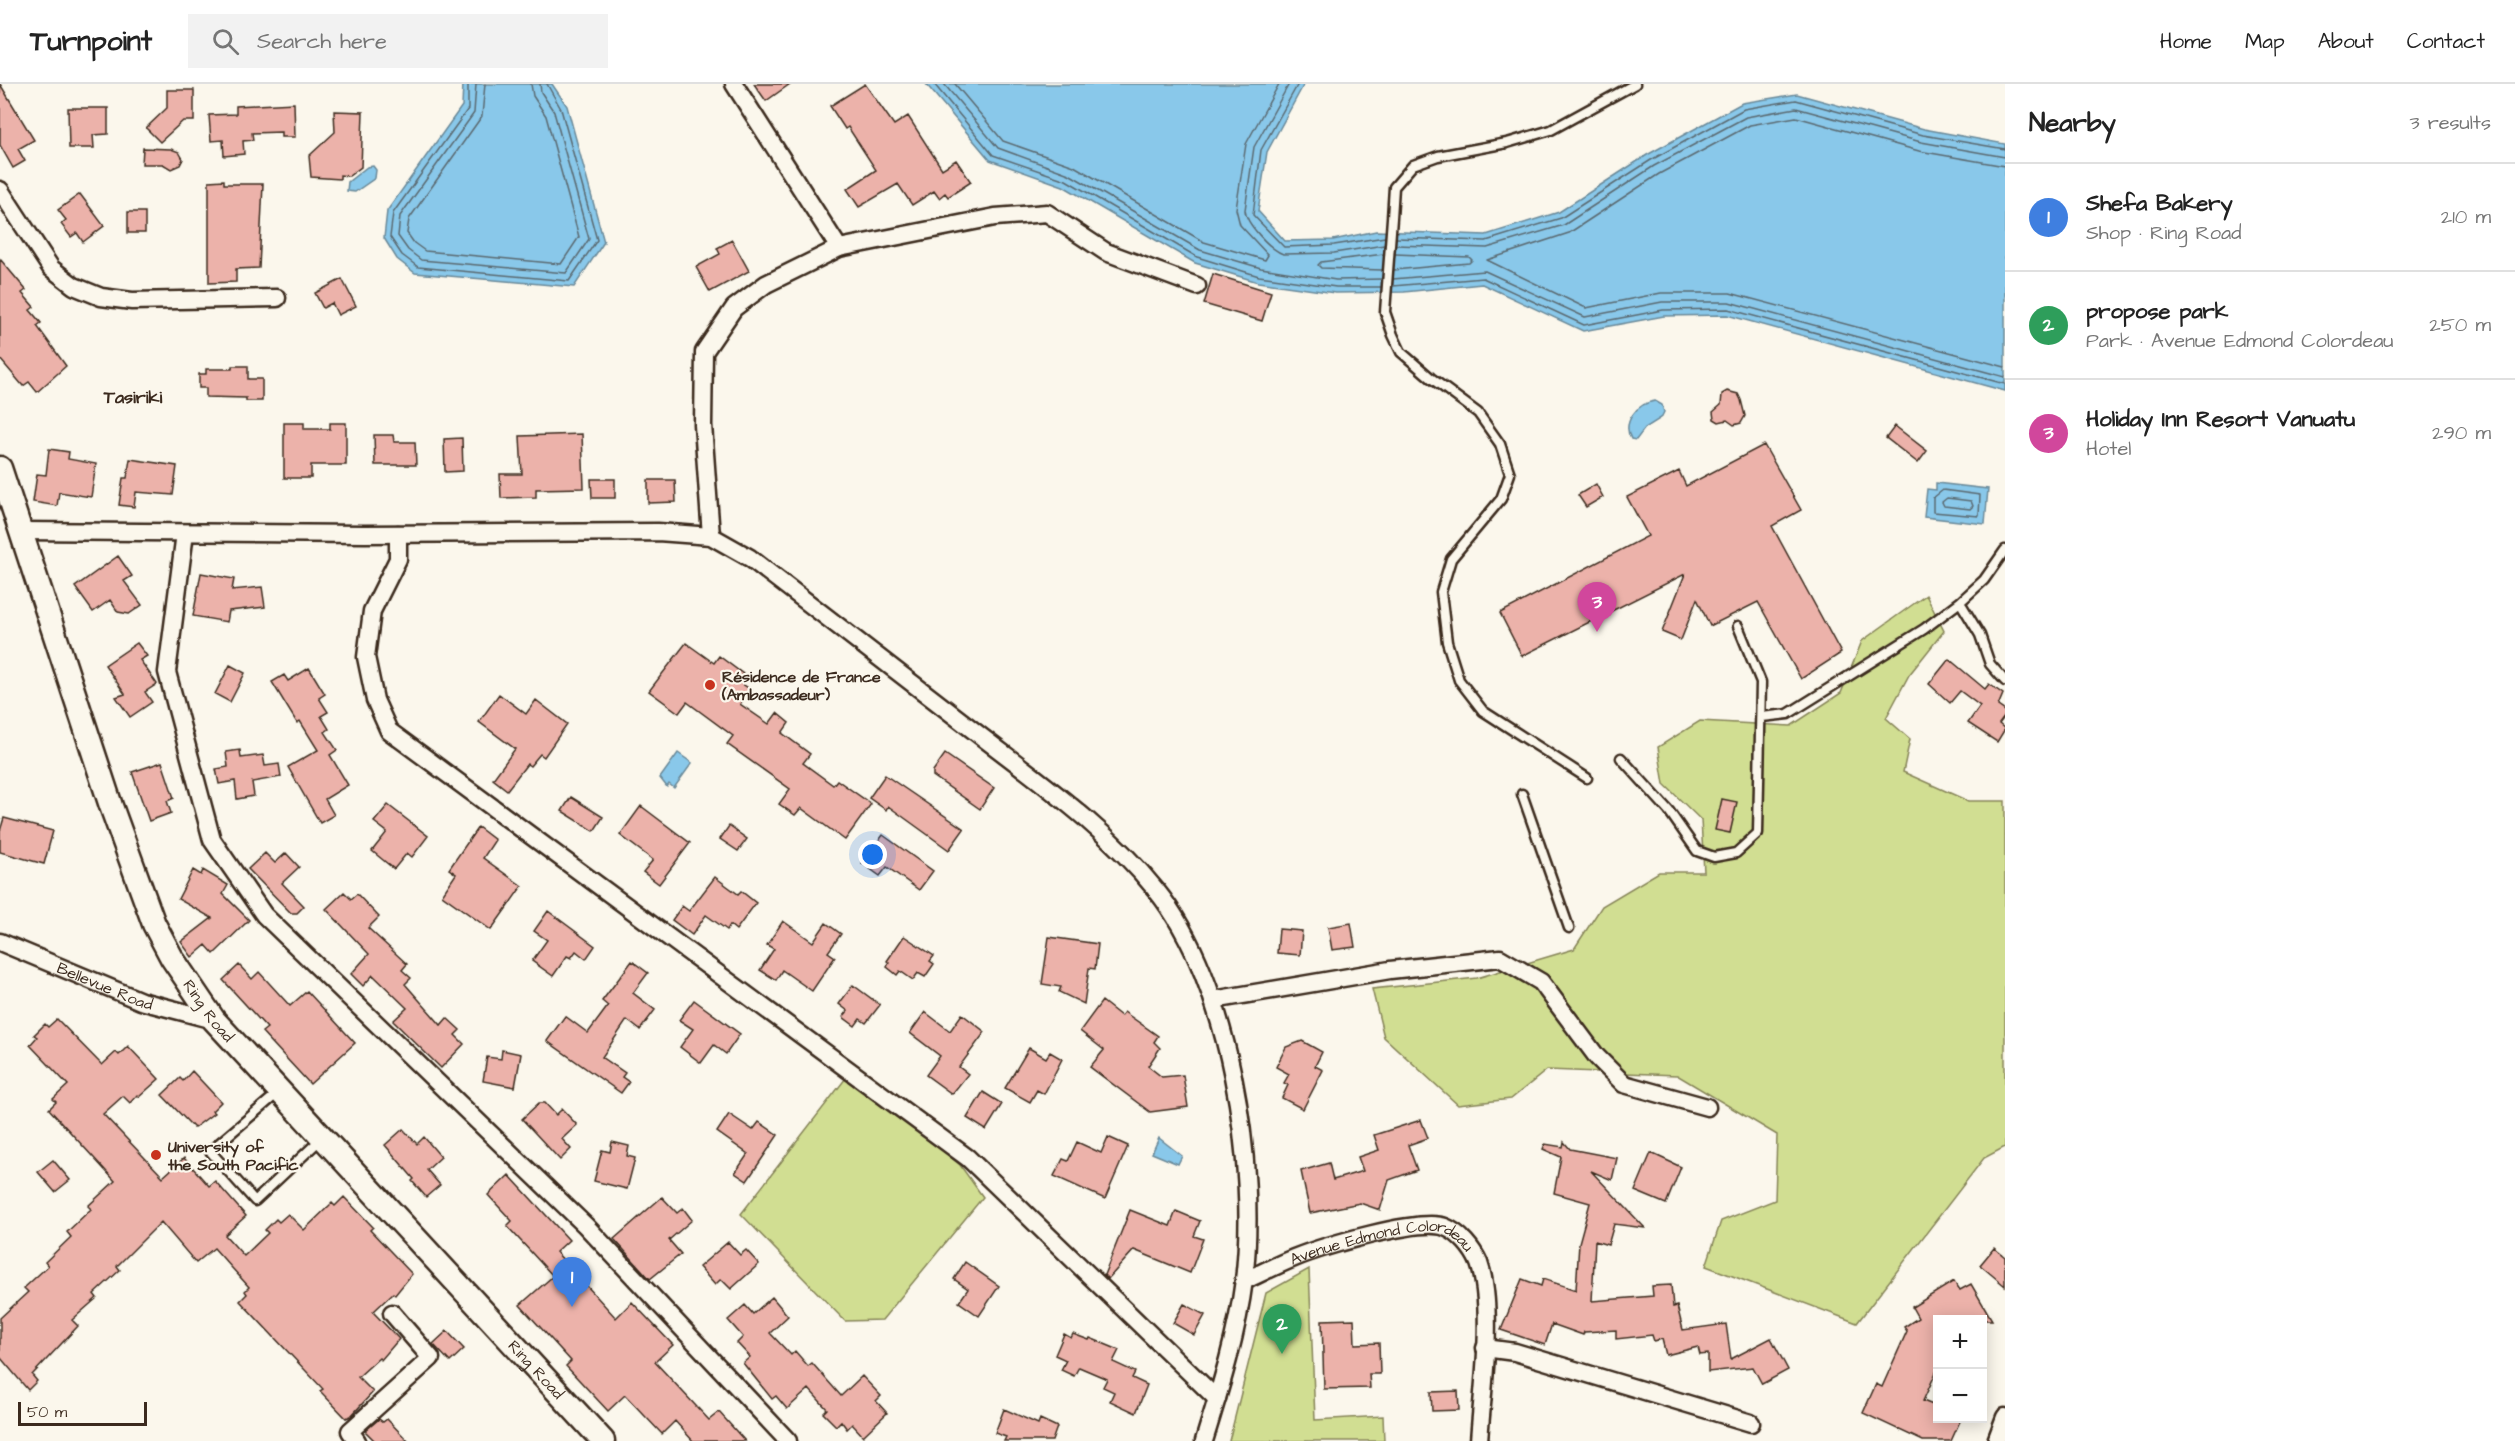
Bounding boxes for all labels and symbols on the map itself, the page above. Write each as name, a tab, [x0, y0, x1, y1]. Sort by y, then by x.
district label: Tasiriki	[103, 385, 163, 410]
pin: 3	[1578, 582, 1616, 632]
place label: Résidence de France (Ambassadeur)	[721, 666, 881, 706]
marker: Résidence de France (Ambassadeur)	[703, 678, 717, 692]
your location	[858, 840, 887, 869]
street label: Bellevue Road	[54, 957, 155, 1016]
street label: Ring Road	[178, 975, 239, 1047]
place label: University of the South Pacific	[167, 1136, 299, 1176]
marker: University of the South Pacific	[149, 1148, 163, 1162]
text: Avenue Edmond Colordeau	[1286, 1215, 1479, 1271]
street label: Avenue Edmond Colordeau	[1282, 1247, 1476, 1273]
pin: 1	[552, 1258, 592, 1307]
pin: 2	[1262, 1304, 1302, 1354]
street label: Ring Road	[503, 1335, 569, 1404]
scale bar	[18, 1399, 147, 1426]

